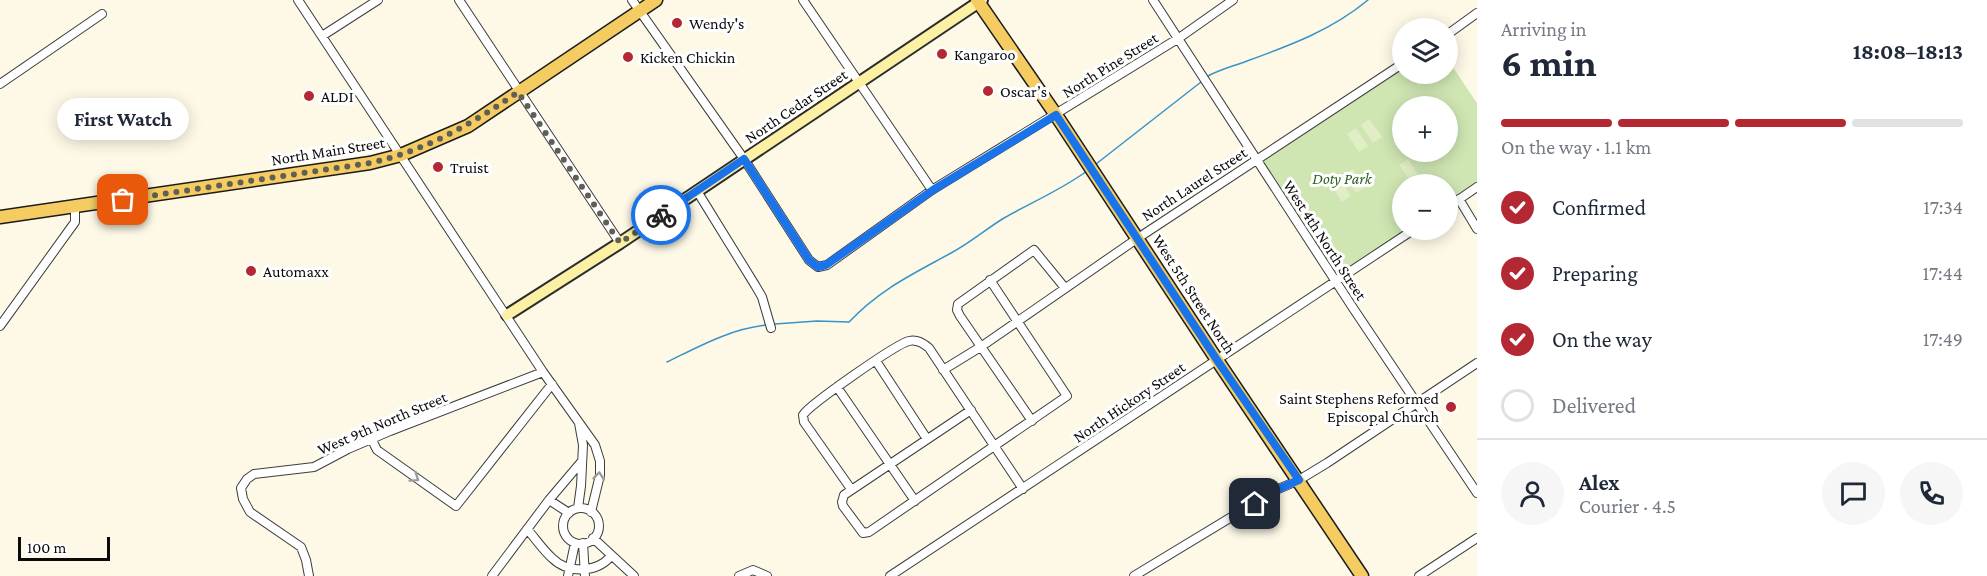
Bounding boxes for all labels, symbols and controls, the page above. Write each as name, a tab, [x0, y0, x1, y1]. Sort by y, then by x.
place label: Wendy's	[689, 15, 744, 33]
marker: Wendy's	[670, 16, 684, 30]
map controls	[1392, 18, 1458, 240]
button: layers	[1392, 18, 1458, 84]
text: Arriving in	[1501, 18, 1586, 40]
street label: North Pine Street	[1059, 28, 1161, 101]
text: 18:08–18:13	[1853, 39, 1963, 64]
text: 6 min	[1501, 41, 1597, 84]
place label: Kangaroo	[954, 46, 1015, 64]
marker: Kangaroo	[935, 47, 949, 61]
place label: Kicken Chickin	[640, 49, 736, 66]
marker: Kicken Chickin	[621, 50, 635, 64]
street label: North Cedar Street	[742, 65, 851, 146]
place label: Oscar’s	[1000, 83, 1047, 100]
marker: Oscar’s	[981, 84, 995, 98]
place label: ALDI	[321, 88, 354, 105]
marker: ALDI	[302, 89, 316, 103]
button: +	[1392, 96, 1458, 162]
callout: First Watch	[57, 98, 189, 140]
text: First Watch	[74, 108, 172, 130]
street label: North Main Street	[270, 134, 387, 168]
text: On the way · 1.1 km	[1501, 136, 1651, 158]
street label: North Laurel Street	[1138, 143, 1250, 224]
place label: Truist	[450, 159, 489, 176]
marker: Truist	[431, 160, 445, 174]
park label: Doty Park	[1312, 170, 1373, 188]
pin	[97, 174, 148, 225]
button: −	[1392, 174, 1458, 240]
street label: West 4th North Street	[1280, 177, 1370, 304]
icon: bag	[106, 183, 139, 216]
courier	[631, 185, 691, 245]
icon: check	[1501, 191, 1534, 224]
text: Confirmed	[1552, 195, 1646, 220]
text: 17:34	[1923, 196, 1963, 218]
icon: bike	[645, 199, 678, 232]
street label: West 5th Street North	[1149, 231, 1239, 357]
icon: check	[1501, 257, 1534, 290]
text: Preparing	[1552, 261, 1638, 286]
text: 17:44	[1922, 262, 1963, 284]
place label: Automaxx	[263, 263, 329, 280]
marker: Automaxx	[244, 264, 258, 278]
icon: check	[1501, 323, 1534, 356]
text: On the way	[1552, 327, 1652, 352]
text: 17:49	[1923, 328, 1963, 350]
street label: North Hickory Street	[1070, 358, 1189, 447]
street label: West 9th North Street	[315, 388, 450, 458]
place label: Saint Stephens Reformed Episcopal Church	[1279, 390, 1440, 426]
text: Delivered	[1552, 393, 1636, 418]
marker: Saint Stephens Reformed Episcopal Church	[1444, 400, 1458, 414]
button: person	[1501, 462, 1564, 525]
button: chat	[1822, 462, 1885, 525]
button: phone	[1900, 462, 1963, 525]
text: Alex	[1579, 470, 1620, 495]
one-way arrow	[409, 471, 420, 482]
one-way arrow	[592, 472, 605, 481]
pin	[1229, 478, 1280, 529]
icon: home	[1238, 487, 1271, 520]
text: Courier · 4.5	[1579, 495, 1676, 517]
scale bar	[18, 534, 110, 562]
text: 100 m	[27, 539, 66, 556]

